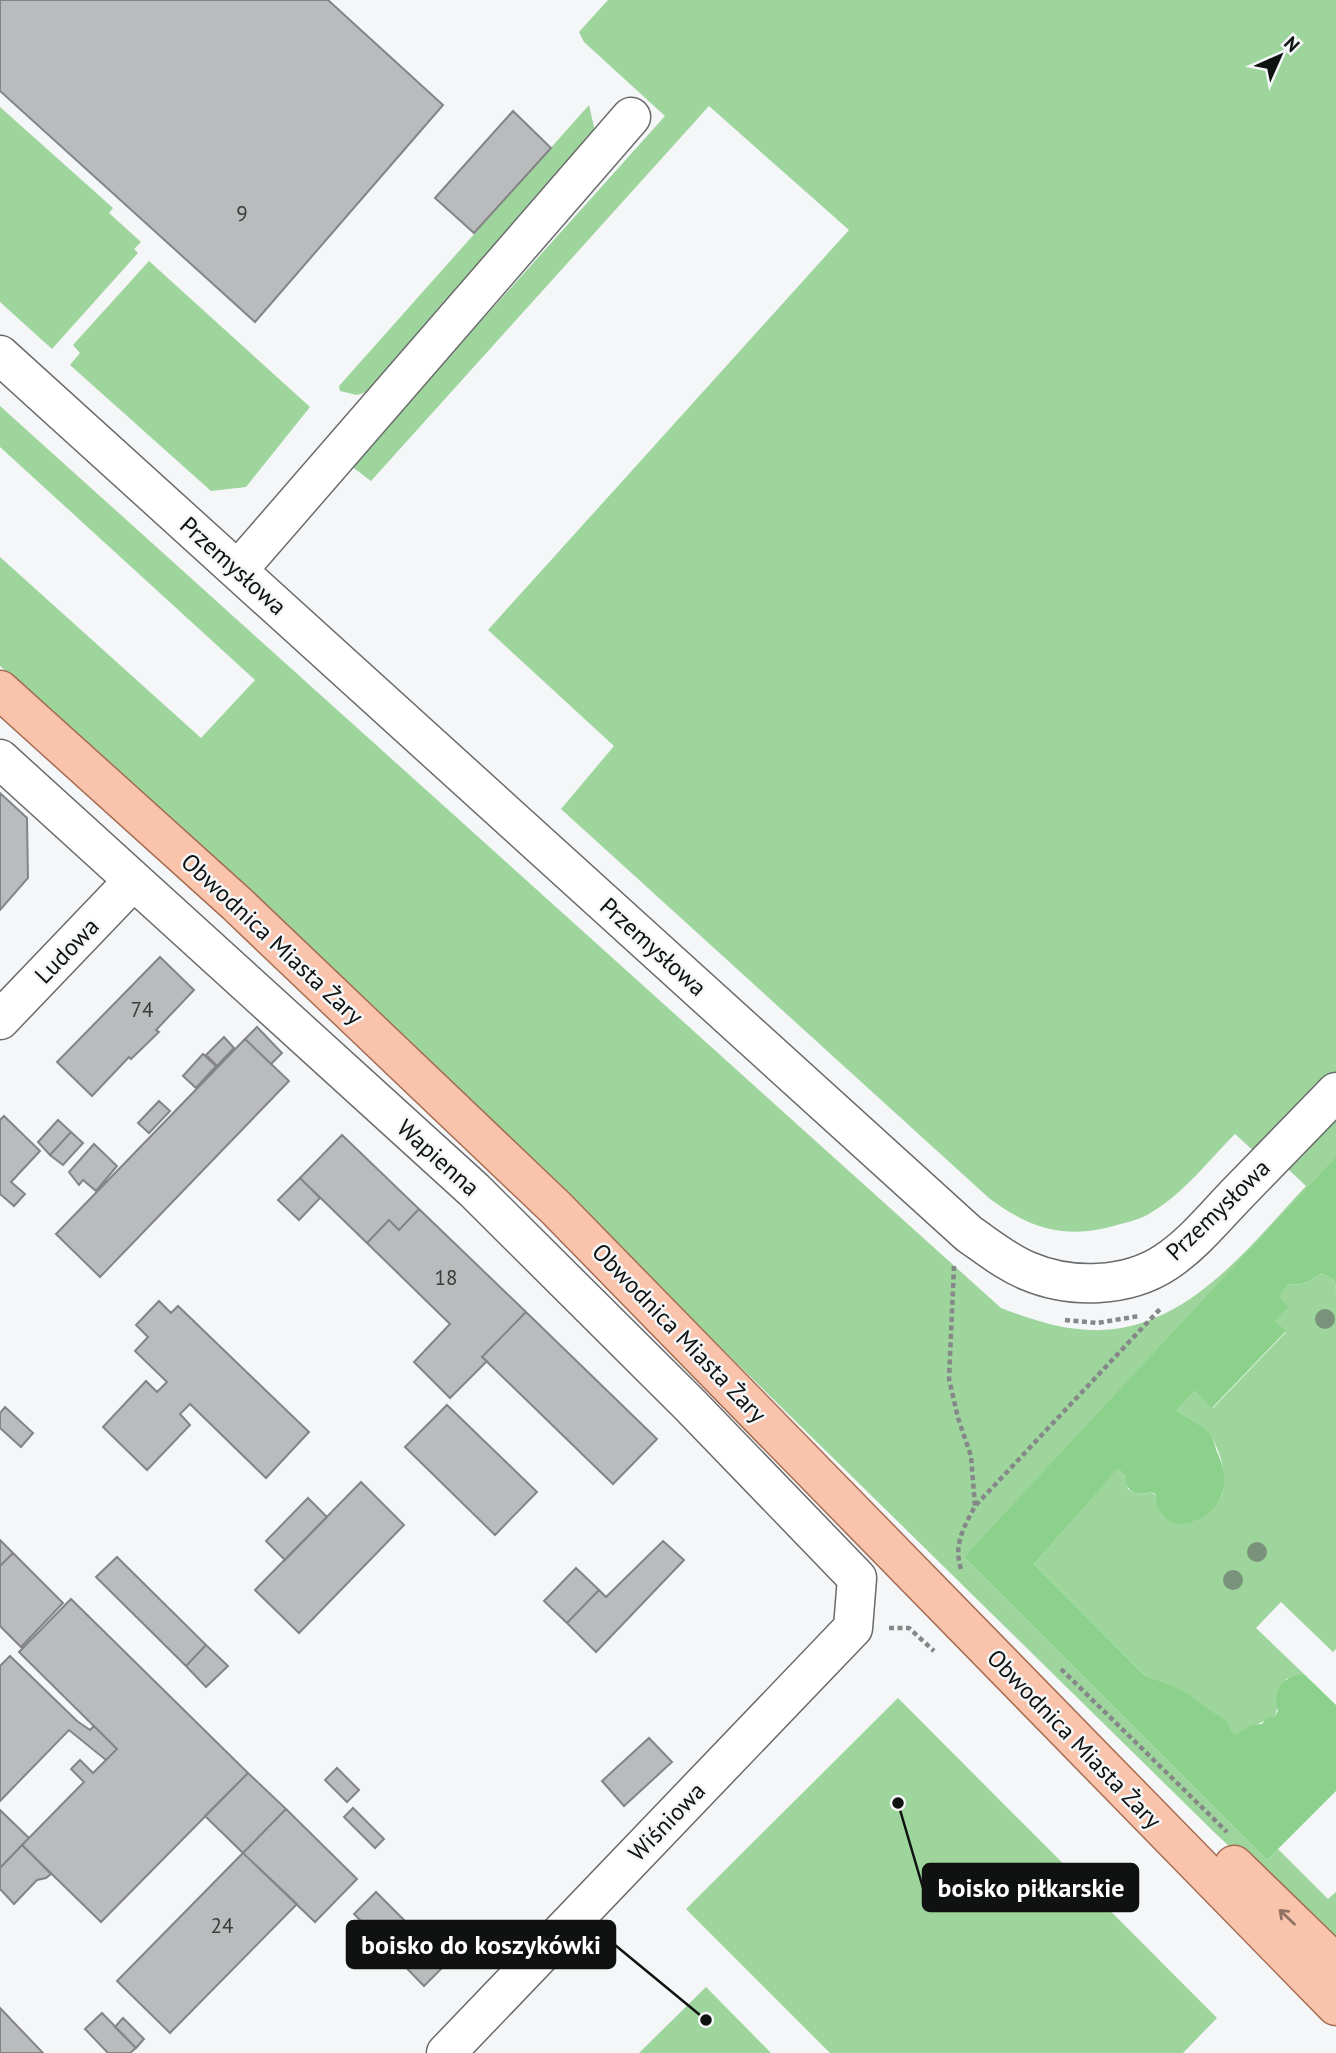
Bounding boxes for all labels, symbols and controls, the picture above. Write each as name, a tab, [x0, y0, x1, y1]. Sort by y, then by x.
north arrow	[1245, 21, 1315, 91]
text: N	[1279, 31, 1305, 57]
house number: 9	[236, 200, 248, 227]
street label: Przemysłowa	[173, 510, 293, 622]
street label: Obwodnica Miasta Żary	[175, 846, 370, 1031]
street label: Przemysłowa	[593, 891, 713, 1003]
street label: Ludowa	[28, 911, 106, 990]
house number: 74	[131, 996, 153, 1023]
street label: Wapienna	[391, 1112, 486, 1203]
street label: Przemysłowa	[1159, 1152, 1276, 1267]
street label: Obwodnica Miasta Żary	[586, 1236, 773, 1429]
house number: 18	[435, 1264, 457, 1291]
street label: Obwodnica Miasta Żary	[981, 1642, 1168, 1835]
street label: Wiśniowa	[621, 1776, 712, 1868]
callout: boisko piłkarskie	[923, 1864, 1138, 1911]
text: boisko piłkarskie	[938, 1871, 1124, 1904]
one-way arrow	[1279, 1908, 1296, 1925]
house number: 24	[211, 1912, 233, 1939]
callout: boisko do koszykówki	[347, 1921, 615, 1968]
text: boisko do koszykówki	[361, 1928, 601, 1961]

